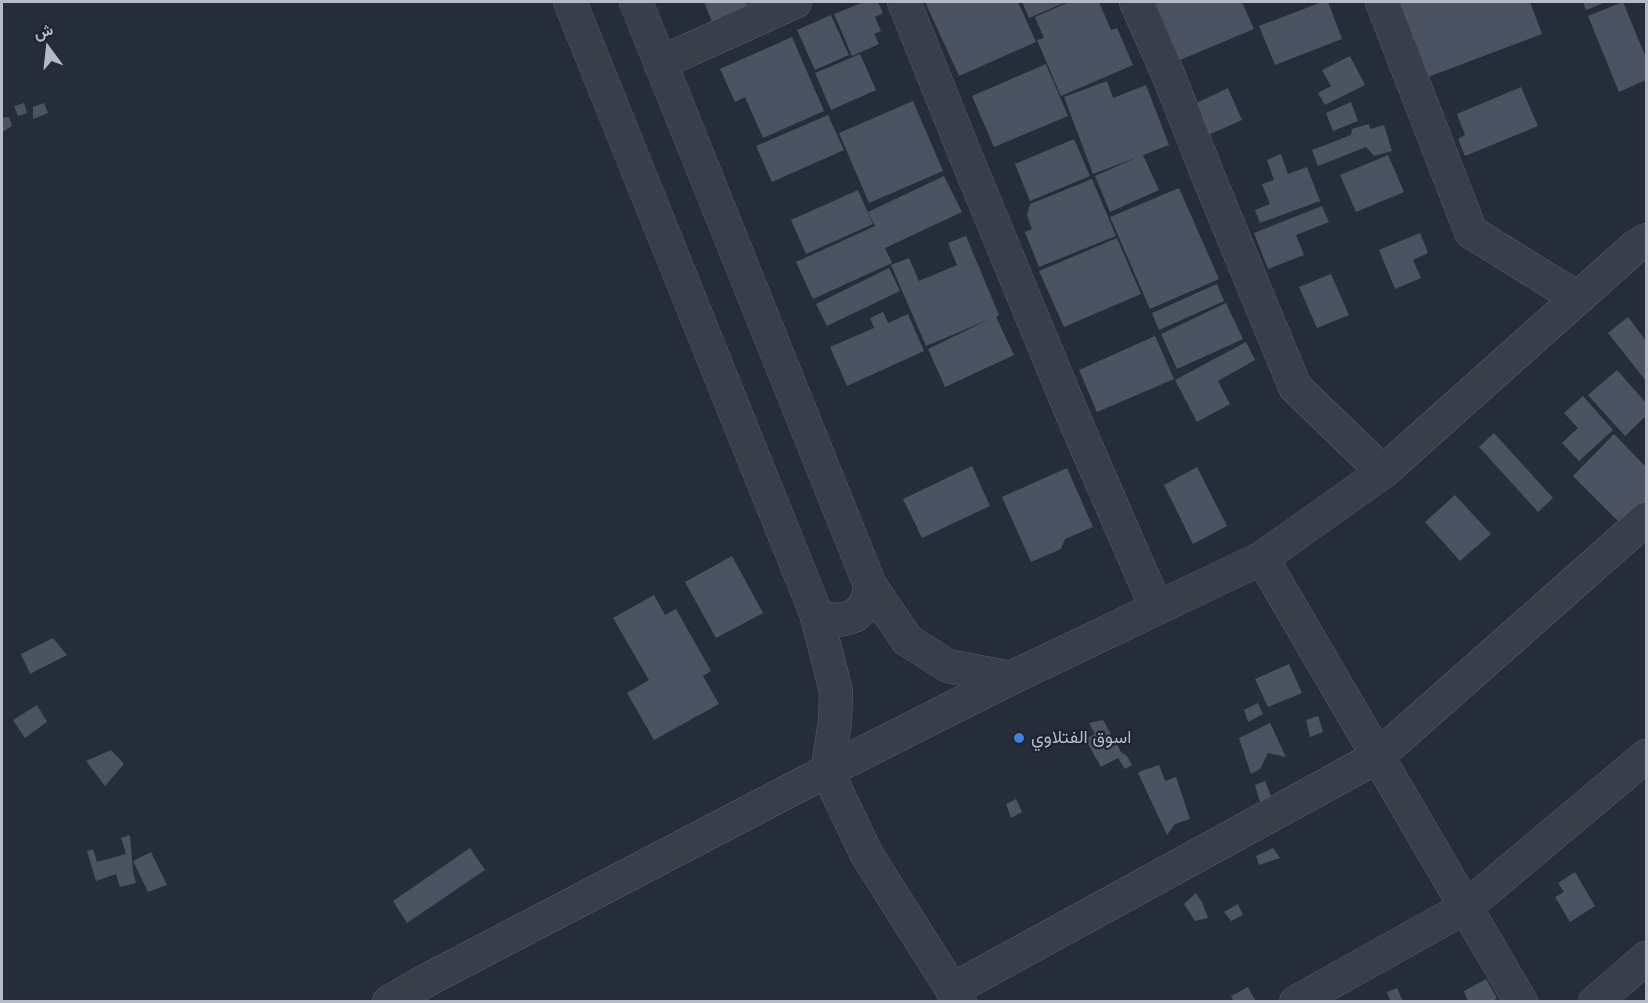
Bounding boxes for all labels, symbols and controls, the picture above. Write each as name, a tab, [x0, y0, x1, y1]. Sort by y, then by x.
north arrow	[18, 18, 78, 78]
text: ش	[31, 18, 55, 43]
place label: اسوق الفتلاوي	[1031, 727, 1131, 749]
marker: اسوق الفتلاوي	[1012, 731, 1026, 745]

